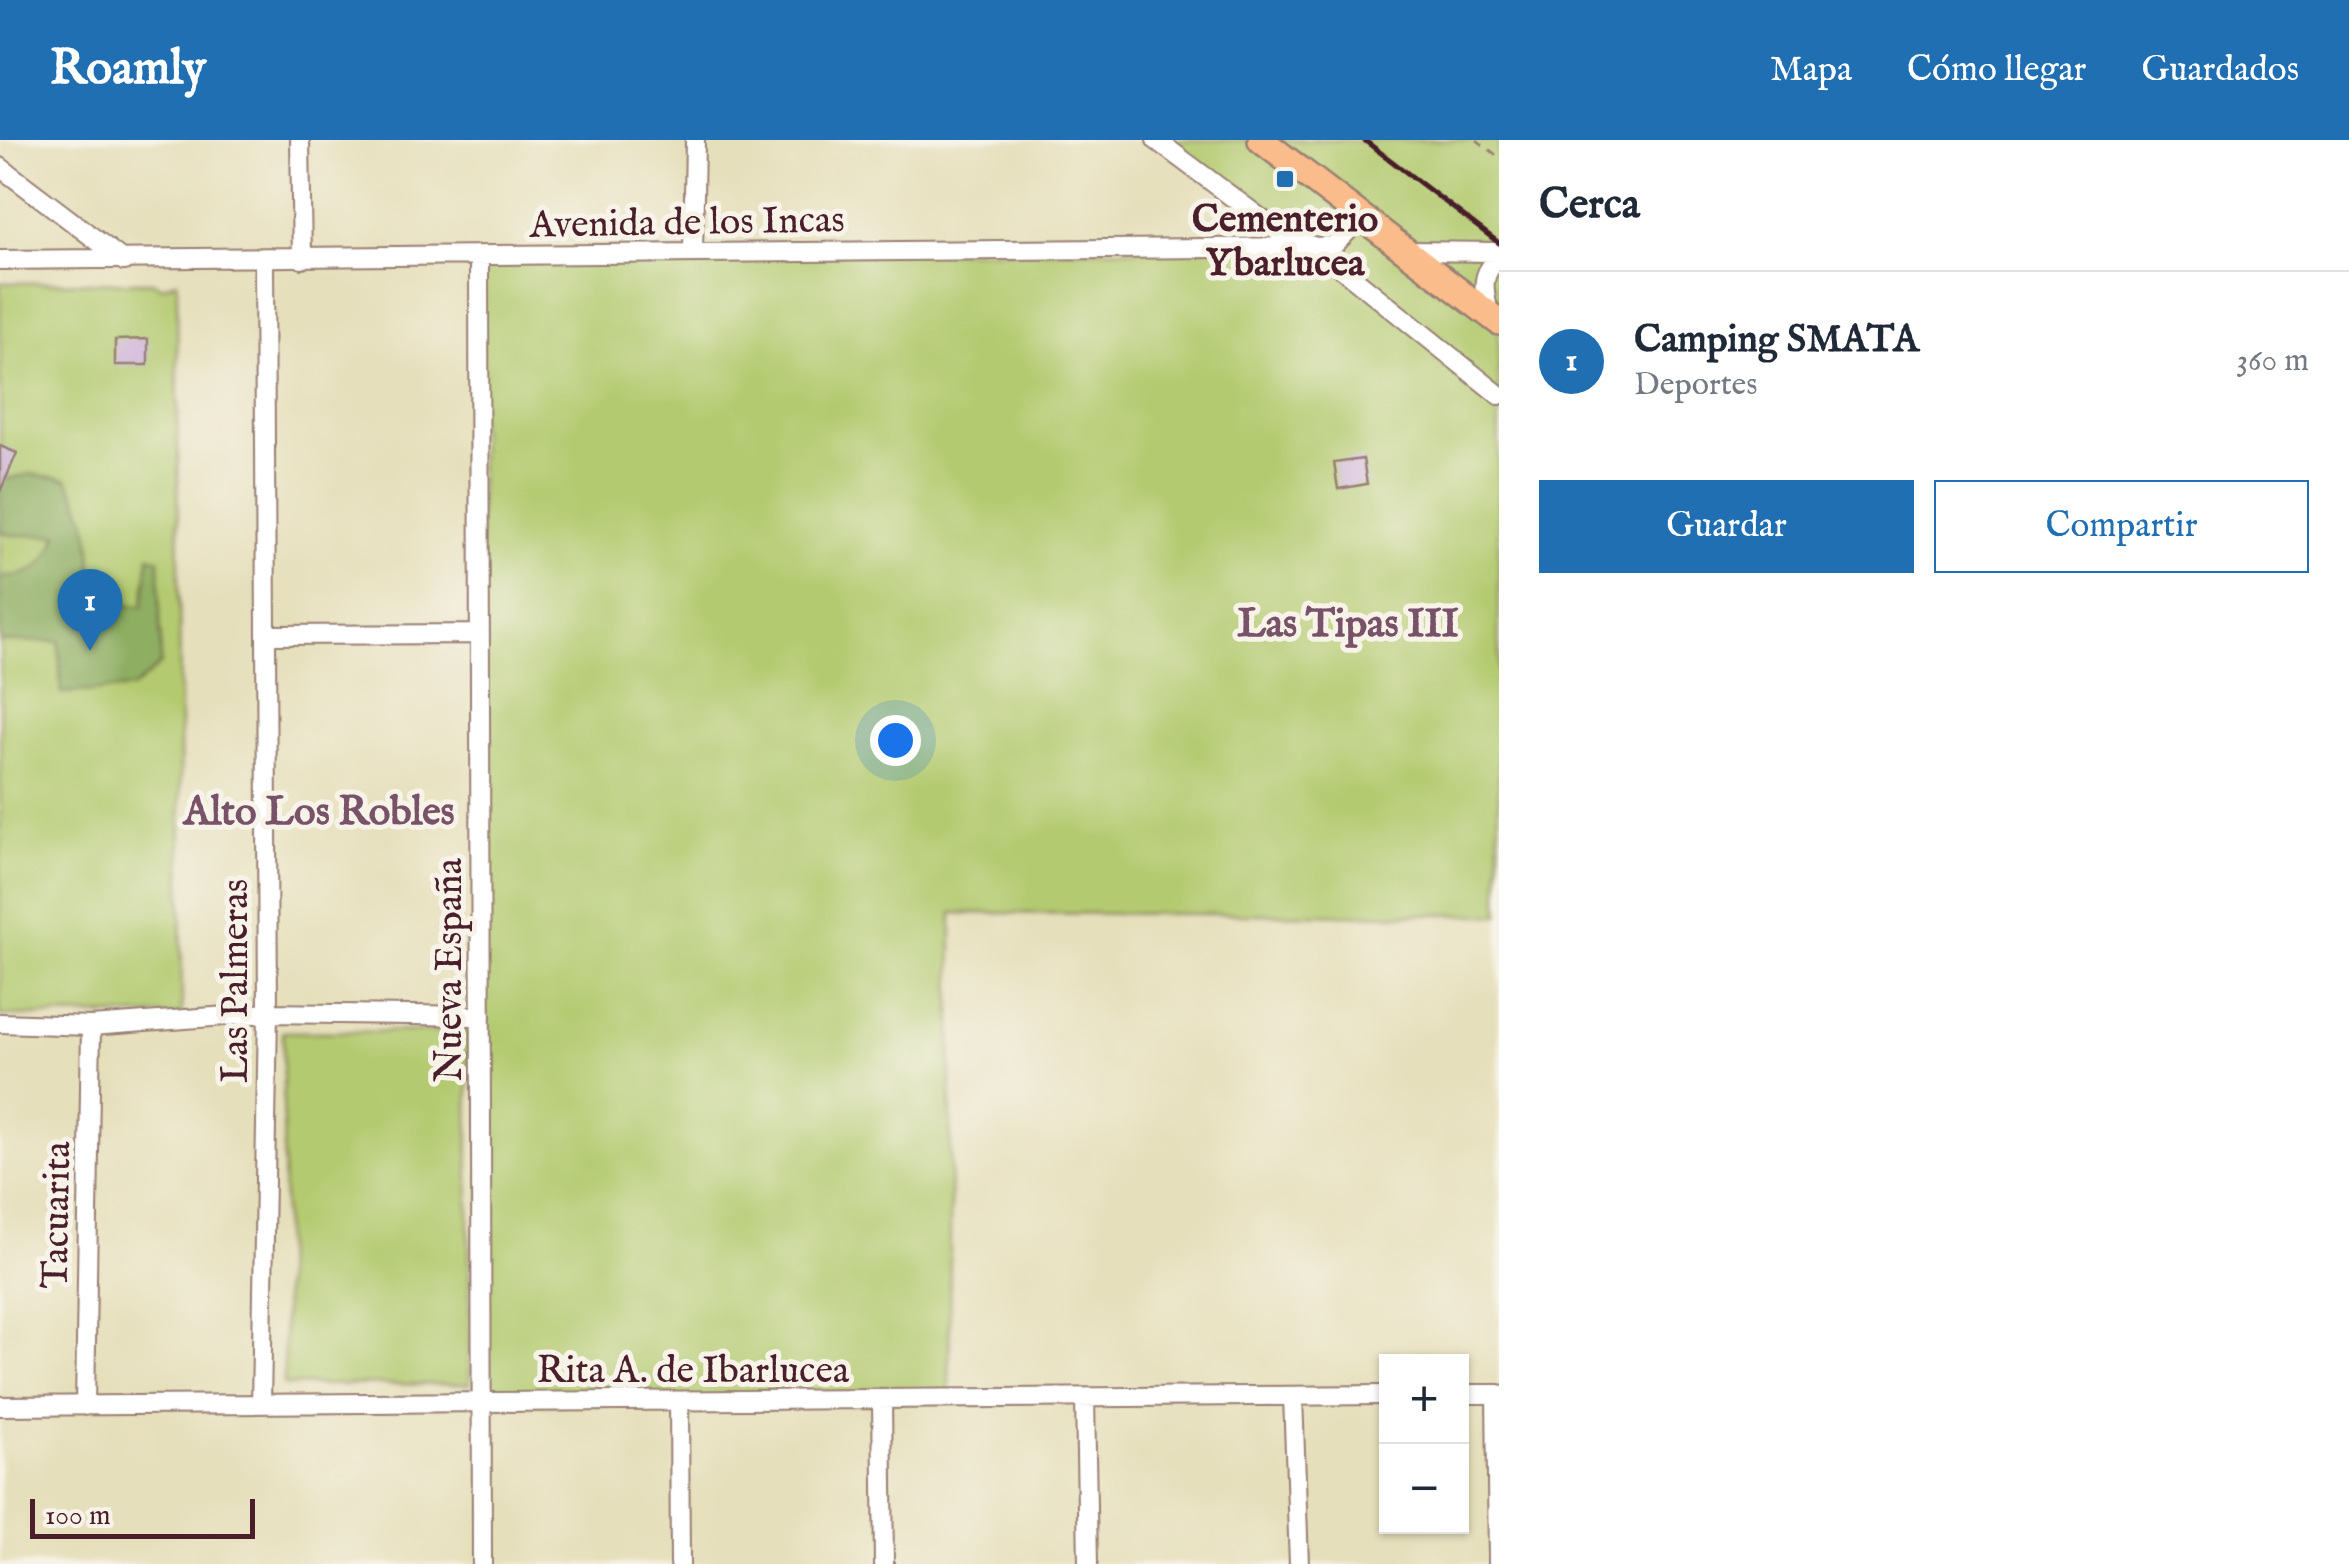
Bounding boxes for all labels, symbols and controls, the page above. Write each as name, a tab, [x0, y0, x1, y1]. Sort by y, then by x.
text: Roamly	[50, 40, 206, 100]
text: Mapa	[1770, 48, 1852, 93]
text: Cómo llegar	[1907, 48, 2086, 93]
text: Guardados	[2141, 48, 2299, 93]
marker: Cementerio Ybarlucea	[1274, 168, 1296, 190]
text: Cerca	[1539, 179, 1640, 232]
street label: Avenida de los Incas	[528, 197, 845, 251]
place label: Cementerio Ybarlucea	[1192, 197, 1378, 289]
text: Camping SMATA	[1634, 317, 1919, 365]
text: 1	[1566, 341, 1577, 382]
text: 360 m	[2236, 341, 2309, 382]
text: Deportes	[1634, 365, 1758, 406]
button: Guardar	[1539, 480, 1914, 573]
button: Compartir	[1934, 480, 2309, 573]
pin: 1	[58, 568, 122, 651]
district label: Las Tipas III	[1237, 600, 1459, 651]
your location	[870, 715, 921, 766]
district label: Alto Los Robles	[181, 788, 455, 839]
street label: Nueva España	[427, 858, 475, 1082]
street label: Las Palmeras	[213, 879, 261, 1083]
street label: Tacuarita	[33, 1140, 83, 1289]
street label: Rita A. de Ibarlucea	[537, 1348, 850, 1396]
map controls	[1379, 1354, 1469, 1534]
button: +	[1379, 1354, 1469, 1444]
button: −	[1379, 1444, 1469, 1534]
scale bar	[30, 1494, 255, 1538]
text: 100 m	[45, 1499, 111, 1534]

